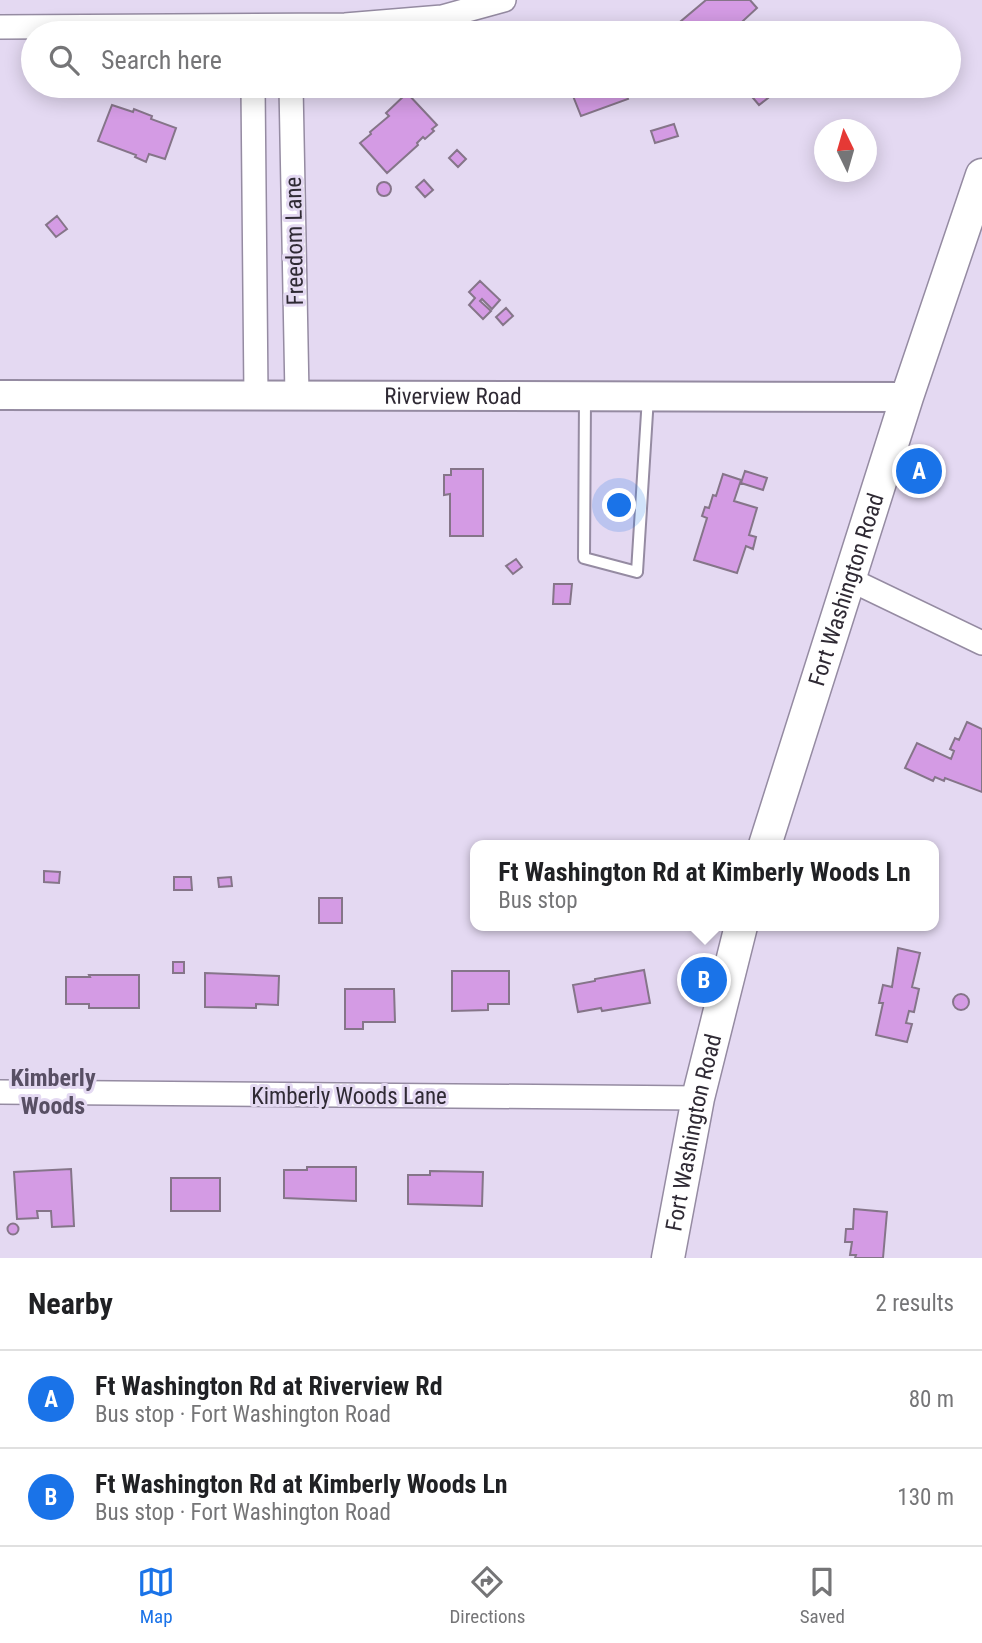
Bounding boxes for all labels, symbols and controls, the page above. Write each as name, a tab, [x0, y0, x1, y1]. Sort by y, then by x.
search box	[21, 21, 961, 98]
icon: search	[45, 41, 83, 79]
text: Search here	[101, 45, 222, 75]
north arrow	[814, 119, 877, 182]
street label: Freedom Lane	[280, 176, 309, 305]
street label: Riverview Road	[384, 383, 522, 410]
pin: A	[896, 445, 942, 497]
your location	[602, 488, 636, 522]
street label: Fort Washington Road	[803, 490, 890, 689]
popup	[470, 840, 939, 931]
text: Ft Washington Rd at Kimberly Woods Ln	[498, 857, 911, 887]
text: Bus stop	[498, 887, 578, 914]
pin: B	[681, 954, 727, 1006]
street label: Fort Washington Road	[660, 1031, 727, 1233]
district label: Kimberly Woods	[10, 1064, 96, 1120]
street label: Kimberly Woods Lane	[251, 1083, 447, 1110]
text: Nearby	[28, 1286, 113, 1321]
text: 2 results	[876, 1290, 954, 1317]
text: Ft Washington Rd at Riverview Rd	[95, 1371, 443, 1401]
text: A	[44, 1386, 58, 1413]
text: 80 m	[909, 1386, 954, 1413]
text: Bus stop · Fort Washington Road	[95, 1401, 391, 1428]
text: Ft Washington Rd at Kimberly Woods Ln	[95, 1469, 508, 1499]
text: B	[45, 1484, 57, 1511]
text: 130 m	[897, 1484, 954, 1511]
text: Bus stop · Fort Washington Road	[95, 1499, 391, 1526]
tab: Map	[137, 1563, 175, 1628]
tab: Directions	[449, 1563, 525, 1628]
tab: Saved	[800, 1563, 845, 1628]

